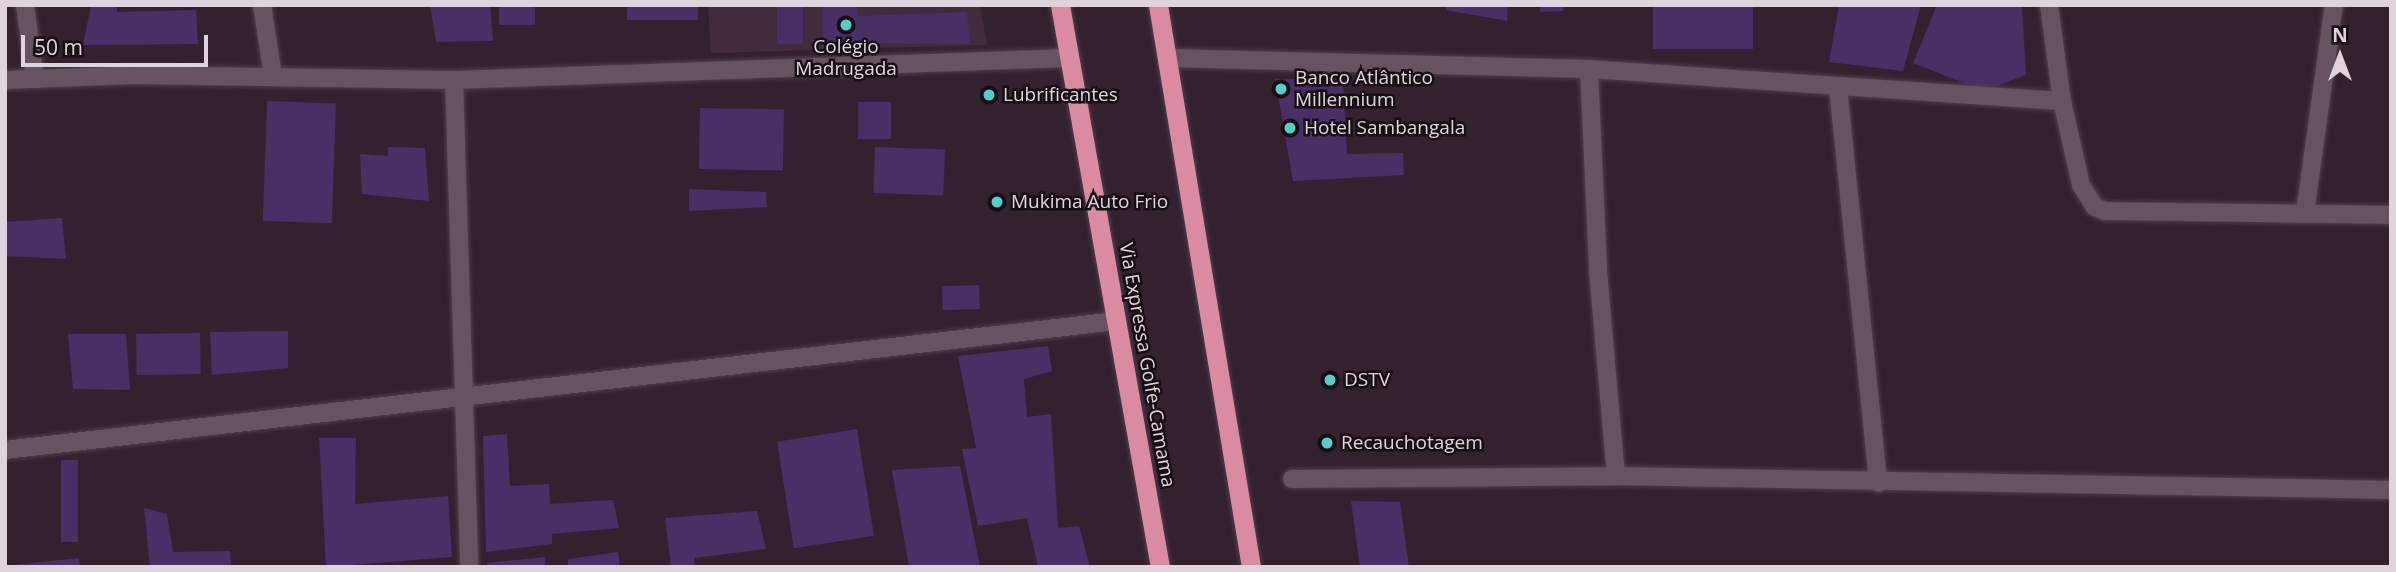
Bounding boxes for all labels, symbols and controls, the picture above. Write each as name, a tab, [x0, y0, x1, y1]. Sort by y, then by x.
marker: Colégio Madrugada	[838, 17, 854, 33]
scale bar	[24, 21, 212, 65]
north arrow	[2305, 21, 2375, 91]
text: N	[2332, 22, 2348, 48]
text: 50 m	[34, 33, 83, 61]
place label: Colégio Madrugada	[795, 36, 897, 80]
place label: Banco Atlântico Millennium	[1295, 67, 1433, 111]
marker: Banco Atlântico Millennium	[1273, 81, 1289, 97]
place label: Lubrificantes	[1003, 84, 1118, 106]
marker: Lubrificantes	[981, 87, 997, 103]
place label: Hotel Sambangala	[1304, 117, 1465, 139]
marker: Hotel Sambangala	[1282, 120, 1298, 136]
place label: Mukima Auto Frio	[1011, 191, 1168, 213]
marker: Mukima Auto Frio	[989, 194, 1005, 210]
street label: Via Expressa Golfe-Camama	[1114, 241, 1180, 489]
place label: DSTV	[1344, 369, 1390, 391]
marker: DSTV	[1322, 372, 1338, 388]
place label: Recauchotagem	[1341, 432, 1483, 454]
marker: Recauchotagem	[1319, 435, 1335, 451]

